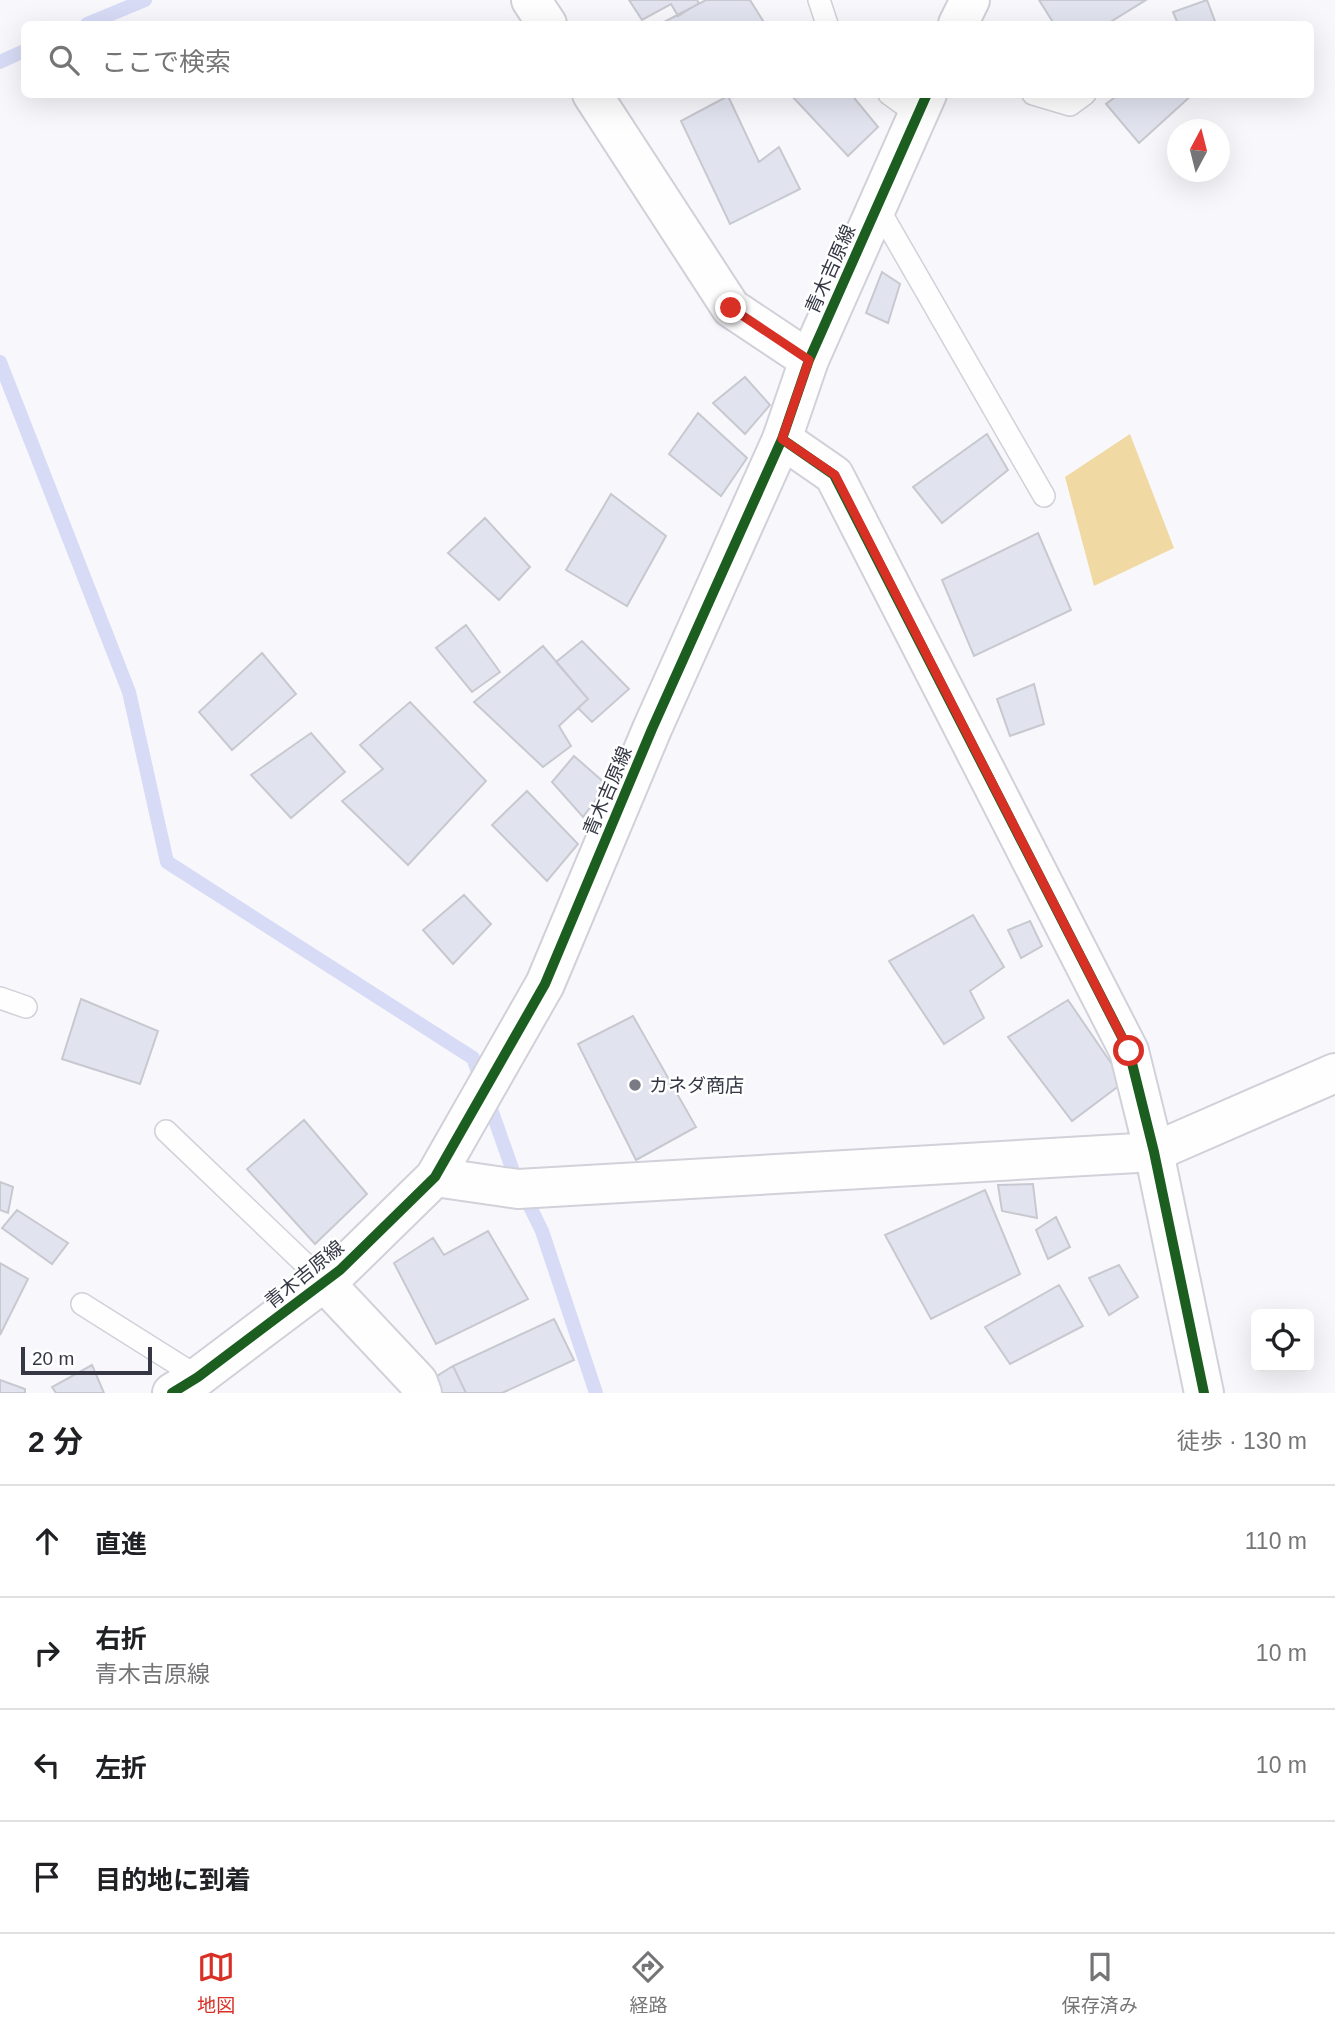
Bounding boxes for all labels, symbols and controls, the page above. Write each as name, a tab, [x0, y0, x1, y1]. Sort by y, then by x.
search box	[21, 21, 1314, 98]
icon: search	[45, 41, 83, 79]
text: ここで検索	[101, 47, 231, 77]
north arrow	[1167, 119, 1230, 182]
street label: 青木吉原線	[802, 222, 859, 317]
route end	[715, 292, 746, 323]
street label: 青木吉原線	[579, 743, 636, 839]
route start	[1113, 1035, 1144, 1066]
place label: カネダ商店	[649, 1075, 744, 1096]
marker: カネダ商店	[627, 1077, 643, 1093]
street label: 青木吉原線	[261, 1236, 348, 1312]
map controls	[1251, 1309, 1314, 1372]
button: locate	[1251, 1309, 1314, 1372]
scale bar	[21, 1344, 152, 1376]
text: 20 m	[32, 1348, 74, 1369]
text: 2 分	[28, 1425, 83, 1458]
text: 徒歩 · 130 m	[1177, 1428, 1307, 1454]
icon: ahead	[28, 1522, 66, 1560]
text: 110 m	[1245, 1528, 1307, 1554]
text: 直進	[95, 1529, 147, 1559]
text: 右折	[95, 1624, 147, 1654]
icon: right	[28, 1634, 66, 1672]
text: 10 m	[1256, 1640, 1307, 1666]
text: 青木吉原線	[95, 1661, 210, 1687]
icon: left	[28, 1746, 66, 1784]
text: 10 m	[1256, 1752, 1307, 1778]
text: 左折	[95, 1753, 147, 1783]
icon: arrive	[28, 1858, 66, 1896]
text: 目的地に到着	[95, 1865, 251, 1895]
tab: 地図	[197, 1948, 235, 2017]
tab: 経路	[629, 1948, 668, 2017]
tab: 保存済み	[1062, 1948, 1138, 2017]

